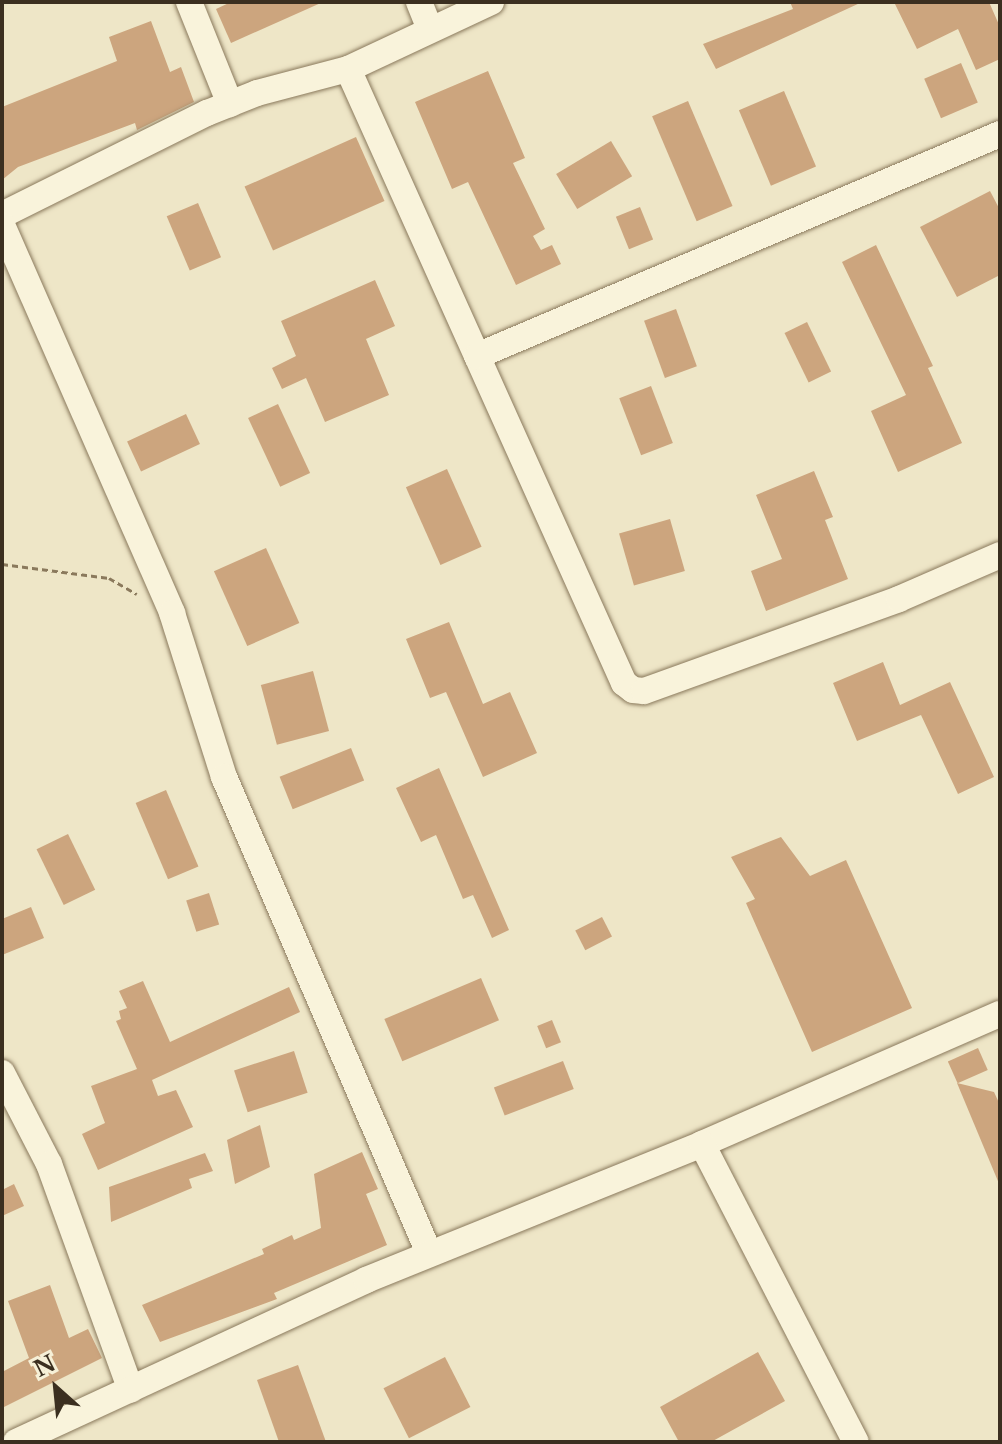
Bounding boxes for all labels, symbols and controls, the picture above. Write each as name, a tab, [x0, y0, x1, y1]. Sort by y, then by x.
north arrow	[16, 1348, 96, 1428]
text: N	[30, 1349, 60, 1383]

